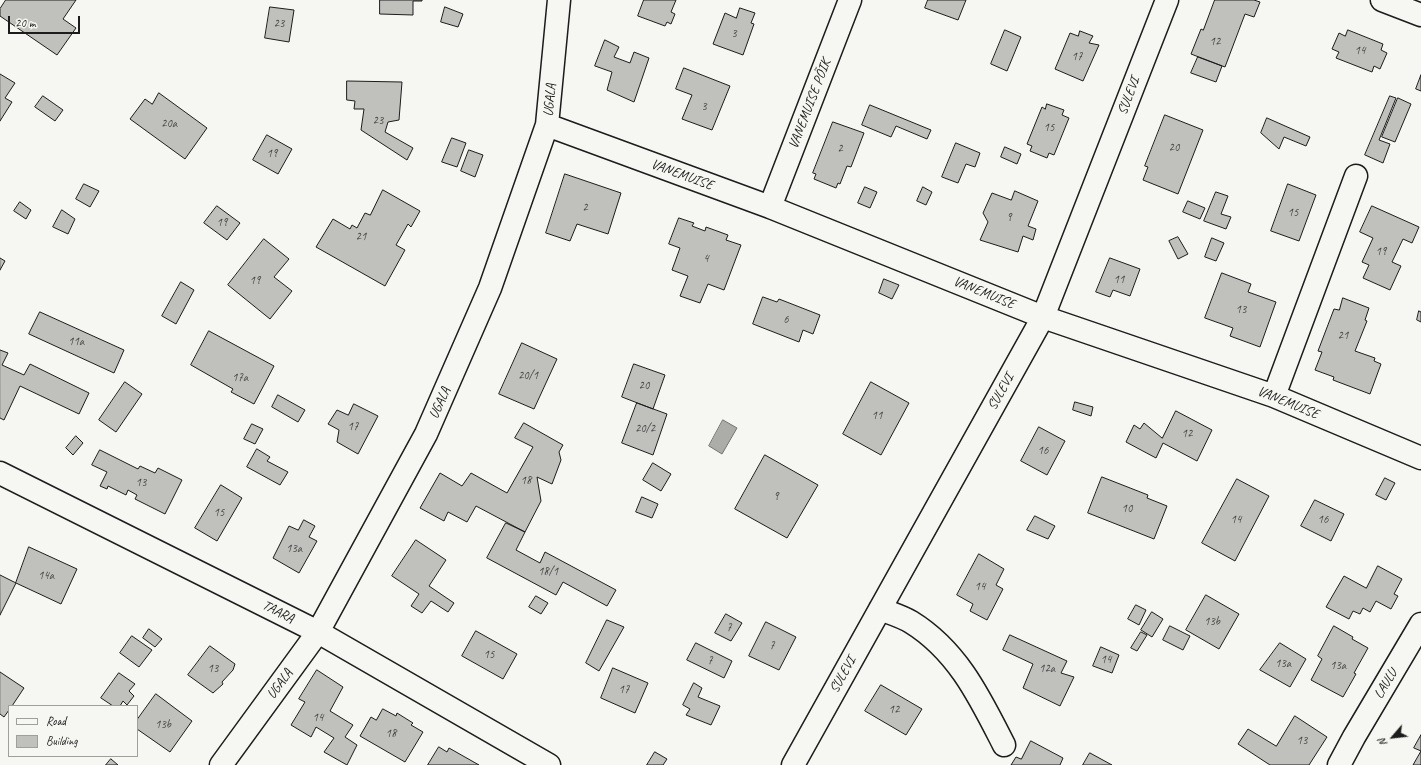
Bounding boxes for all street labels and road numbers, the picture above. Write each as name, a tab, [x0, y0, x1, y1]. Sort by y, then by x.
street label: VANEMUISE PÕIK	[785, 57, 835, 151]
street label: SULEVI	[1114, 75, 1144, 117]
street label: UGALA	[540, 83, 560, 117]
street label: VANEMUISE	[649, 156, 715, 194]
street label: VANEMUISE	[951, 273, 1017, 313]
street label: SULEVI	[984, 371, 1018, 413]
street label: VANEMUISE	[1255, 383, 1321, 423]
street label: UGALA	[426, 385, 454, 421]
street label: TAARA	[259, 597, 297, 627]
street label: SULEVI	[826, 654, 860, 696]
street label: UGALA	[264, 666, 296, 702]
street label: LAULU	[1371, 666, 1401, 702]

